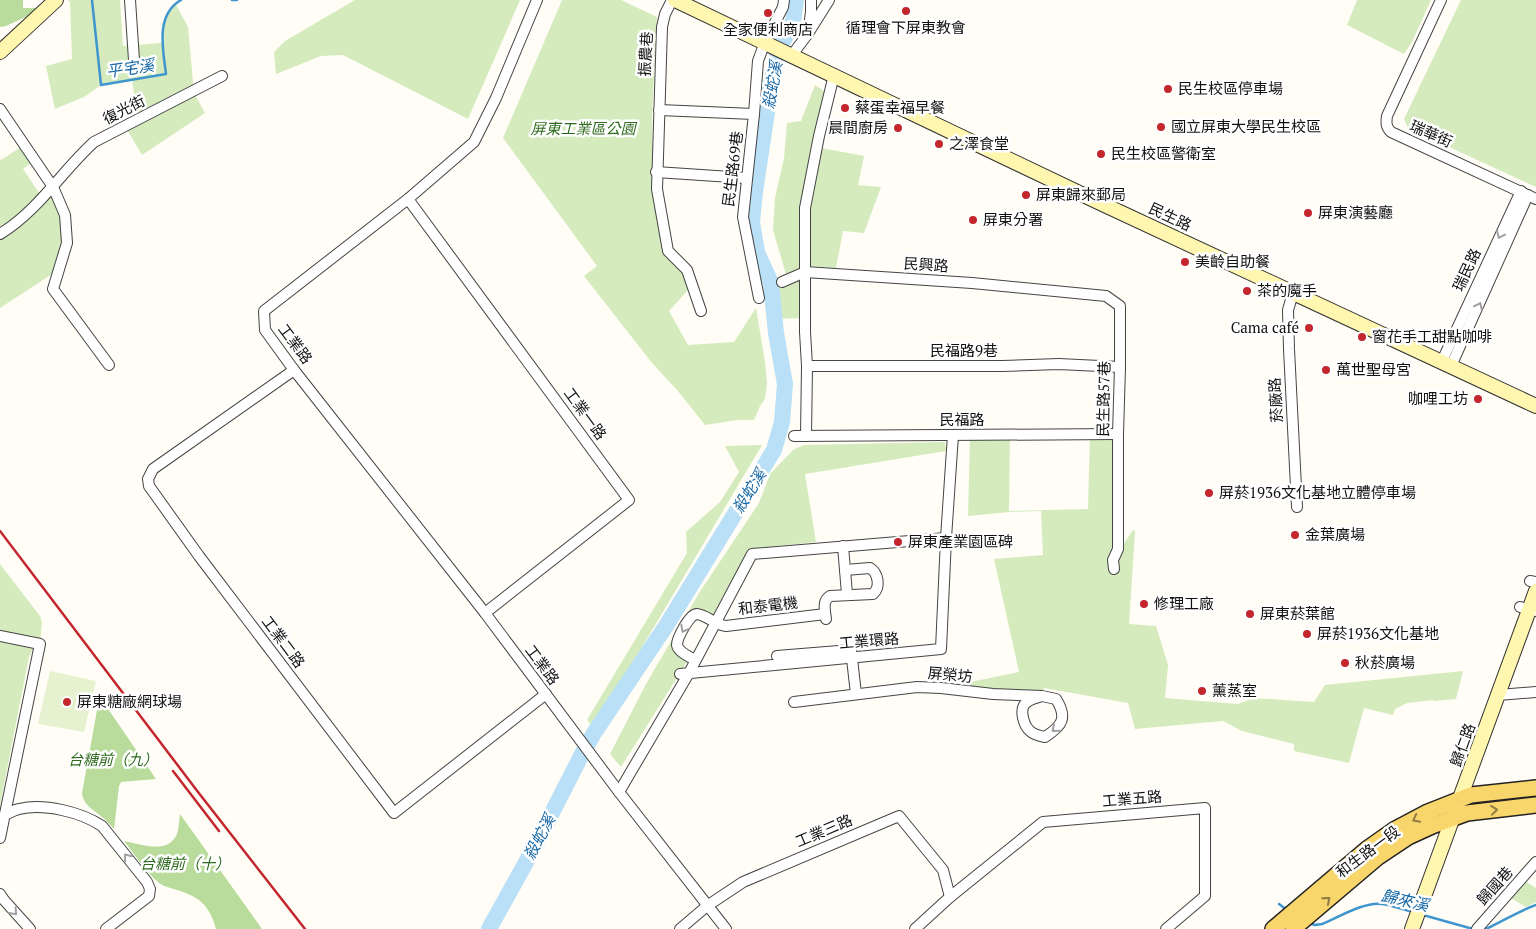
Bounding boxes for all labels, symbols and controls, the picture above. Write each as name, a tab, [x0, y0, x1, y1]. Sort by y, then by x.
marker: 循理會下屏東教會	[900, 5, 912, 17]
marker: 全家便利商店	[762, 7, 774, 19]
place label: 循理會下屏東教會	[846, 17, 966, 37]
place label: 全家便利商店	[723, 19, 813, 39]
street label: 振農巷	[634, 31, 656, 77]
water label: 平宅溪	[105, 53, 157, 82]
water label: 殺蛇溪	[757, 57, 787, 111]
place label: 民生校區停車場	[1178, 78, 1283, 98]
marker: 民生校區停車場	[1162, 83, 1174, 95]
street label: 復光街	[99, 90, 148, 128]
place label: 蔡蛋幸福早餐	[855, 97, 945, 117]
marker: 蔡蛋幸福早餐	[839, 102, 851, 114]
street label: 瑞華街	[1407, 115, 1456, 151]
place label: 國立屏東大學民生校區	[1171, 116, 1321, 136]
place label: 晨間廚房	[828, 117, 888, 137]
park label: 屏東工業區公園	[530, 118, 637, 138]
marker: 國立屏東大學民生校區	[1155, 121, 1167, 133]
marker: 晨間廚房	[892, 122, 904, 134]
street label: 民生路69巷	[717, 130, 747, 208]
place label: 之澤食堂	[949, 133, 1009, 153]
marker: 之澤食堂	[933, 138, 945, 150]
place label: 民生校區警衛室	[1111, 143, 1216, 163]
marker: 民生校區警衛室	[1095, 148, 1107, 160]
place label: 屏東歸來郵局	[1036, 184, 1126, 204]
marker: 屏東歸來郵局	[1020, 189, 1032, 201]
street label: 民生路	[1146, 198, 1195, 235]
place label: 屏東演藝廳	[1318, 202, 1393, 222]
marker: 屏東演藝廳	[1302, 207, 1314, 219]
place label: 屏東分署	[983, 209, 1043, 229]
marker: 屏東分署	[967, 214, 979, 226]
one-way arrow	[1495, 230, 1506, 239]
street label: 瑞民路	[1448, 245, 1485, 294]
place label: 美齡自助餐	[1195, 251, 1270, 271]
street label: 民興路	[903, 252, 949, 276]
marker: 美齡自助餐	[1179, 256, 1191, 268]
place label: 茶的魔手	[1257, 280, 1317, 300]
marker: 茶的魔手	[1241, 285, 1253, 297]
one-way arrow	[1472, 302, 1482, 311]
place label: Cama café	[1231, 317, 1299, 337]
street label: 工業路	[274, 319, 317, 367]
marker: Cama café	[1303, 322, 1315, 334]
place label: 窗花手工甜點咖啡	[1372, 326, 1492, 346]
marker: 窗花手工甜點咖啡	[1356, 331, 1368, 343]
street label: 民福路9巷	[930, 340, 998, 360]
place label: 萬世聖母宮	[1336, 359, 1411, 379]
street label: 民生路57巷	[1092, 361, 1114, 437]
marker: 萬世聖母宮	[1320, 364, 1332, 376]
street label: 菸廠路	[1264, 377, 1286, 423]
street label: 工業一路	[560, 383, 612, 444]
place label: 咖哩工坊	[1408, 388, 1468, 408]
marker: 咖哩工坊	[1472, 393, 1484, 405]
street label: 民福路	[939, 409, 985, 429]
water label: 殺蛇溪	[727, 463, 772, 517]
place label: 屏菸1936文化基地立體停車場	[1219, 482, 1416, 502]
marker: 屏菸1936文化基地立體停車場	[1203, 487, 1215, 499]
place label: 金葉廣場	[1305, 524, 1365, 544]
marker: 金葉廣場	[1289, 529, 1301, 541]
place label: 屏東產業園區碑	[908, 531, 1013, 551]
marker: 屏東產業園區碑	[892, 536, 904, 548]
street label: 和泰電機	[737, 591, 799, 619]
place label: 修理工廠	[1154, 593, 1214, 613]
marker: 修理工廠	[1138, 598, 1150, 610]
place label: 屏東菸葉館	[1260, 603, 1335, 623]
marker: 屏東菸葉館	[1244, 608, 1256, 620]
street label: 工業二路	[258, 611, 310, 671]
one-way arrow	[680, 623, 690, 632]
place label: 屏菸1936文化基地	[1317, 623, 1439, 643]
street label: 工業環路	[838, 627, 900, 653]
marker: 屏菸1936文化基地	[1301, 628, 1313, 640]
street label: 工業路	[521, 640, 564, 688]
place label: 秋菸廣場	[1355, 652, 1415, 672]
marker: 秋菸廣場	[1339, 657, 1351, 669]
street label: 屏榮坊	[927, 662, 973, 686]
place label: 薰蒸室	[1212, 680, 1257, 700]
marker: 薰蒸室	[1196, 685, 1208, 697]
place label: 屏東糖廠網球場	[77, 691, 182, 711]
marker: 屏東糖廠網球場	[61, 696, 73, 708]
street label: 歸仁路	[1445, 720, 1479, 769]
one-way arrow	[1051, 723, 1060, 732]
park label: 台糖前（九）	[68, 749, 158, 769]
street label: 工業五路	[1101, 785, 1163, 811]
one-way arrow	[1491, 805, 1499, 816]
water label: 殺蛇溪	[518, 809, 561, 863]
street label: 工業三路	[792, 809, 855, 851]
one-way arrow	[1412, 813, 1421, 823]
street label: 和生路一段	[1331, 821, 1403, 882]
one-way arrow	[123, 853, 132, 862]
park label: 台糖前（十）	[140, 853, 230, 873]
street label: 歸國巷	[1472, 862, 1517, 909]
water label: 歸來溪	[1379, 884, 1433, 917]
one-way arrow	[1322, 897, 1331, 906]
one-way arrow	[9, 906, 18, 915]

